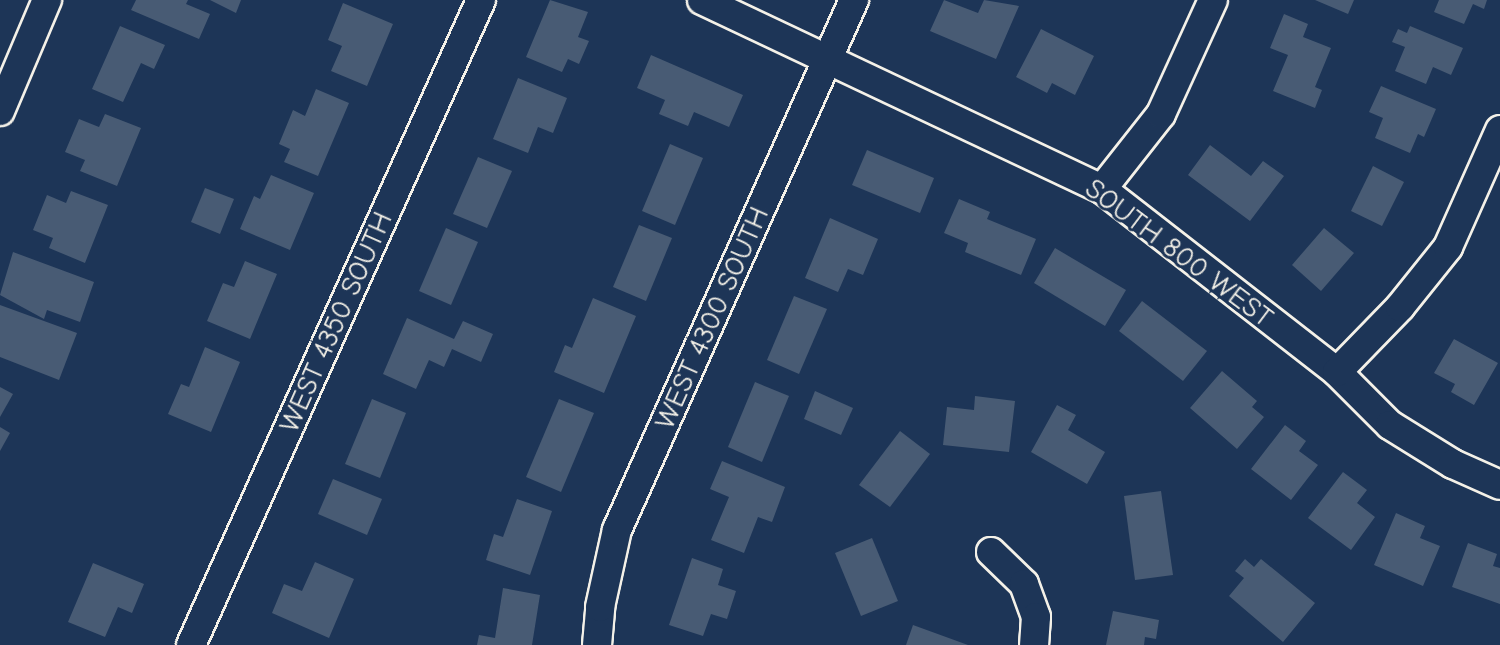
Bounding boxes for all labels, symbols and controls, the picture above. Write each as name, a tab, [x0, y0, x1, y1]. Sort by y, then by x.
street label: SOUTH 800 WEST	[1079, 172, 1279, 334]
street label: WEST 4300 SOUTH	[648, 202, 776, 434]
street label: WEST 4350 SOUTH	[272, 207, 400, 437]

